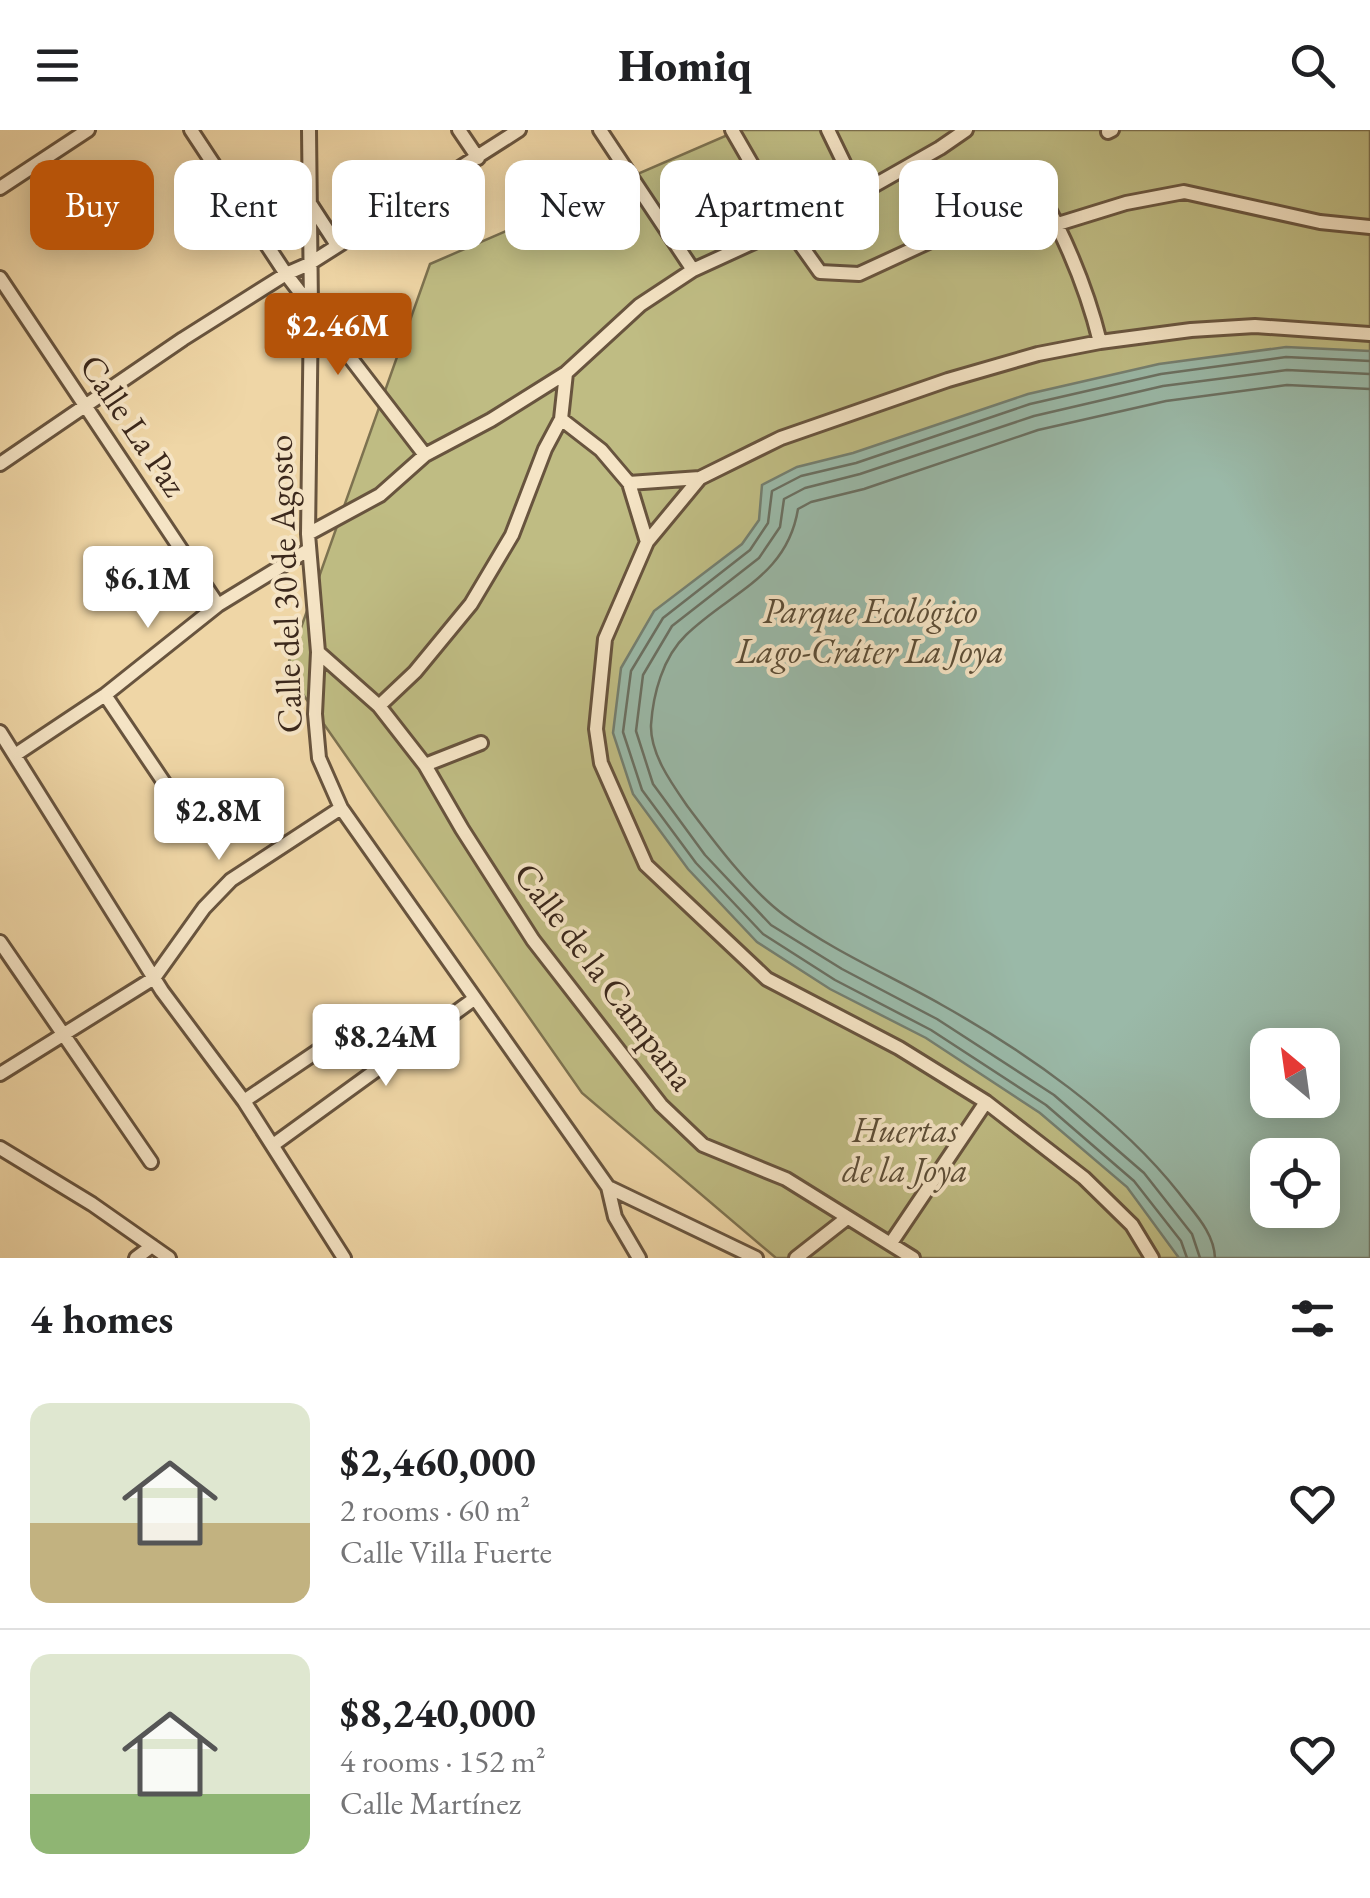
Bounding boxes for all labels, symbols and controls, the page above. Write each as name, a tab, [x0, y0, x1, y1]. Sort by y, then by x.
text: Homiq	[618, 36, 752, 94]
icon: menu	[30, 38, 85, 93]
icon: search	[1285, 38, 1340, 93]
chip: Buy	[30, 160, 154, 250]
chip: Rent	[174, 160, 312, 250]
chip: Filters	[332, 160, 485, 250]
chip: New	[505, 160, 640, 250]
chip: Apartment	[660, 160, 879, 250]
chip: House	[899, 160, 1058, 250]
pin: $2.46M	[257, 293, 419, 378]
text: $2.46M	[287, 304, 389, 346]
street label: Calle La Paz	[70, 345, 198, 505]
street label: Calle del 30 de Agosto	[256, 434, 312, 734]
pin: $6.1M	[78, 546, 218, 631]
text: $6.1M	[105, 557, 191, 599]
park label: Parque Ecológico Lago-Cráter La Joya	[735, 588, 1004, 674]
pin: $2.8M	[149, 778, 289, 863]
text: $2.8M	[176, 789, 262, 831]
street label: Calle de la Campana	[505, 853, 705, 1099]
pin: $8.24M	[305, 1004, 467, 1089]
text: $8.24M	[335, 1015, 437, 1057]
north arrow	[1250, 1028, 1340, 1118]
map controls	[1250, 1028, 1340, 1228]
park label: Huertas de la Joya	[842, 1107, 968, 1193]
button: locate	[1250, 1138, 1340, 1228]
text: 4 homes	[30, 1291, 173, 1346]
icon: filters	[1285, 1291, 1340, 1346]
text: $2,460,000	[340, 1434, 536, 1489]
icon: home	[110, 1443, 230, 1563]
icon: heart	[1285, 1476, 1340, 1531]
text: 2 rooms · 60 m²	[340, 1489, 530, 1531]
text: Calle Villa Fuerte	[340, 1531, 552, 1573]
text: $8,240,000	[340, 1685, 536, 1740]
icon: home	[110, 1694, 230, 1814]
icon: heart	[1285, 1727, 1340, 1782]
text: 4 rooms · 152 m²	[340, 1740, 546, 1782]
text: Calle Martínez	[340, 1782, 521, 1824]

